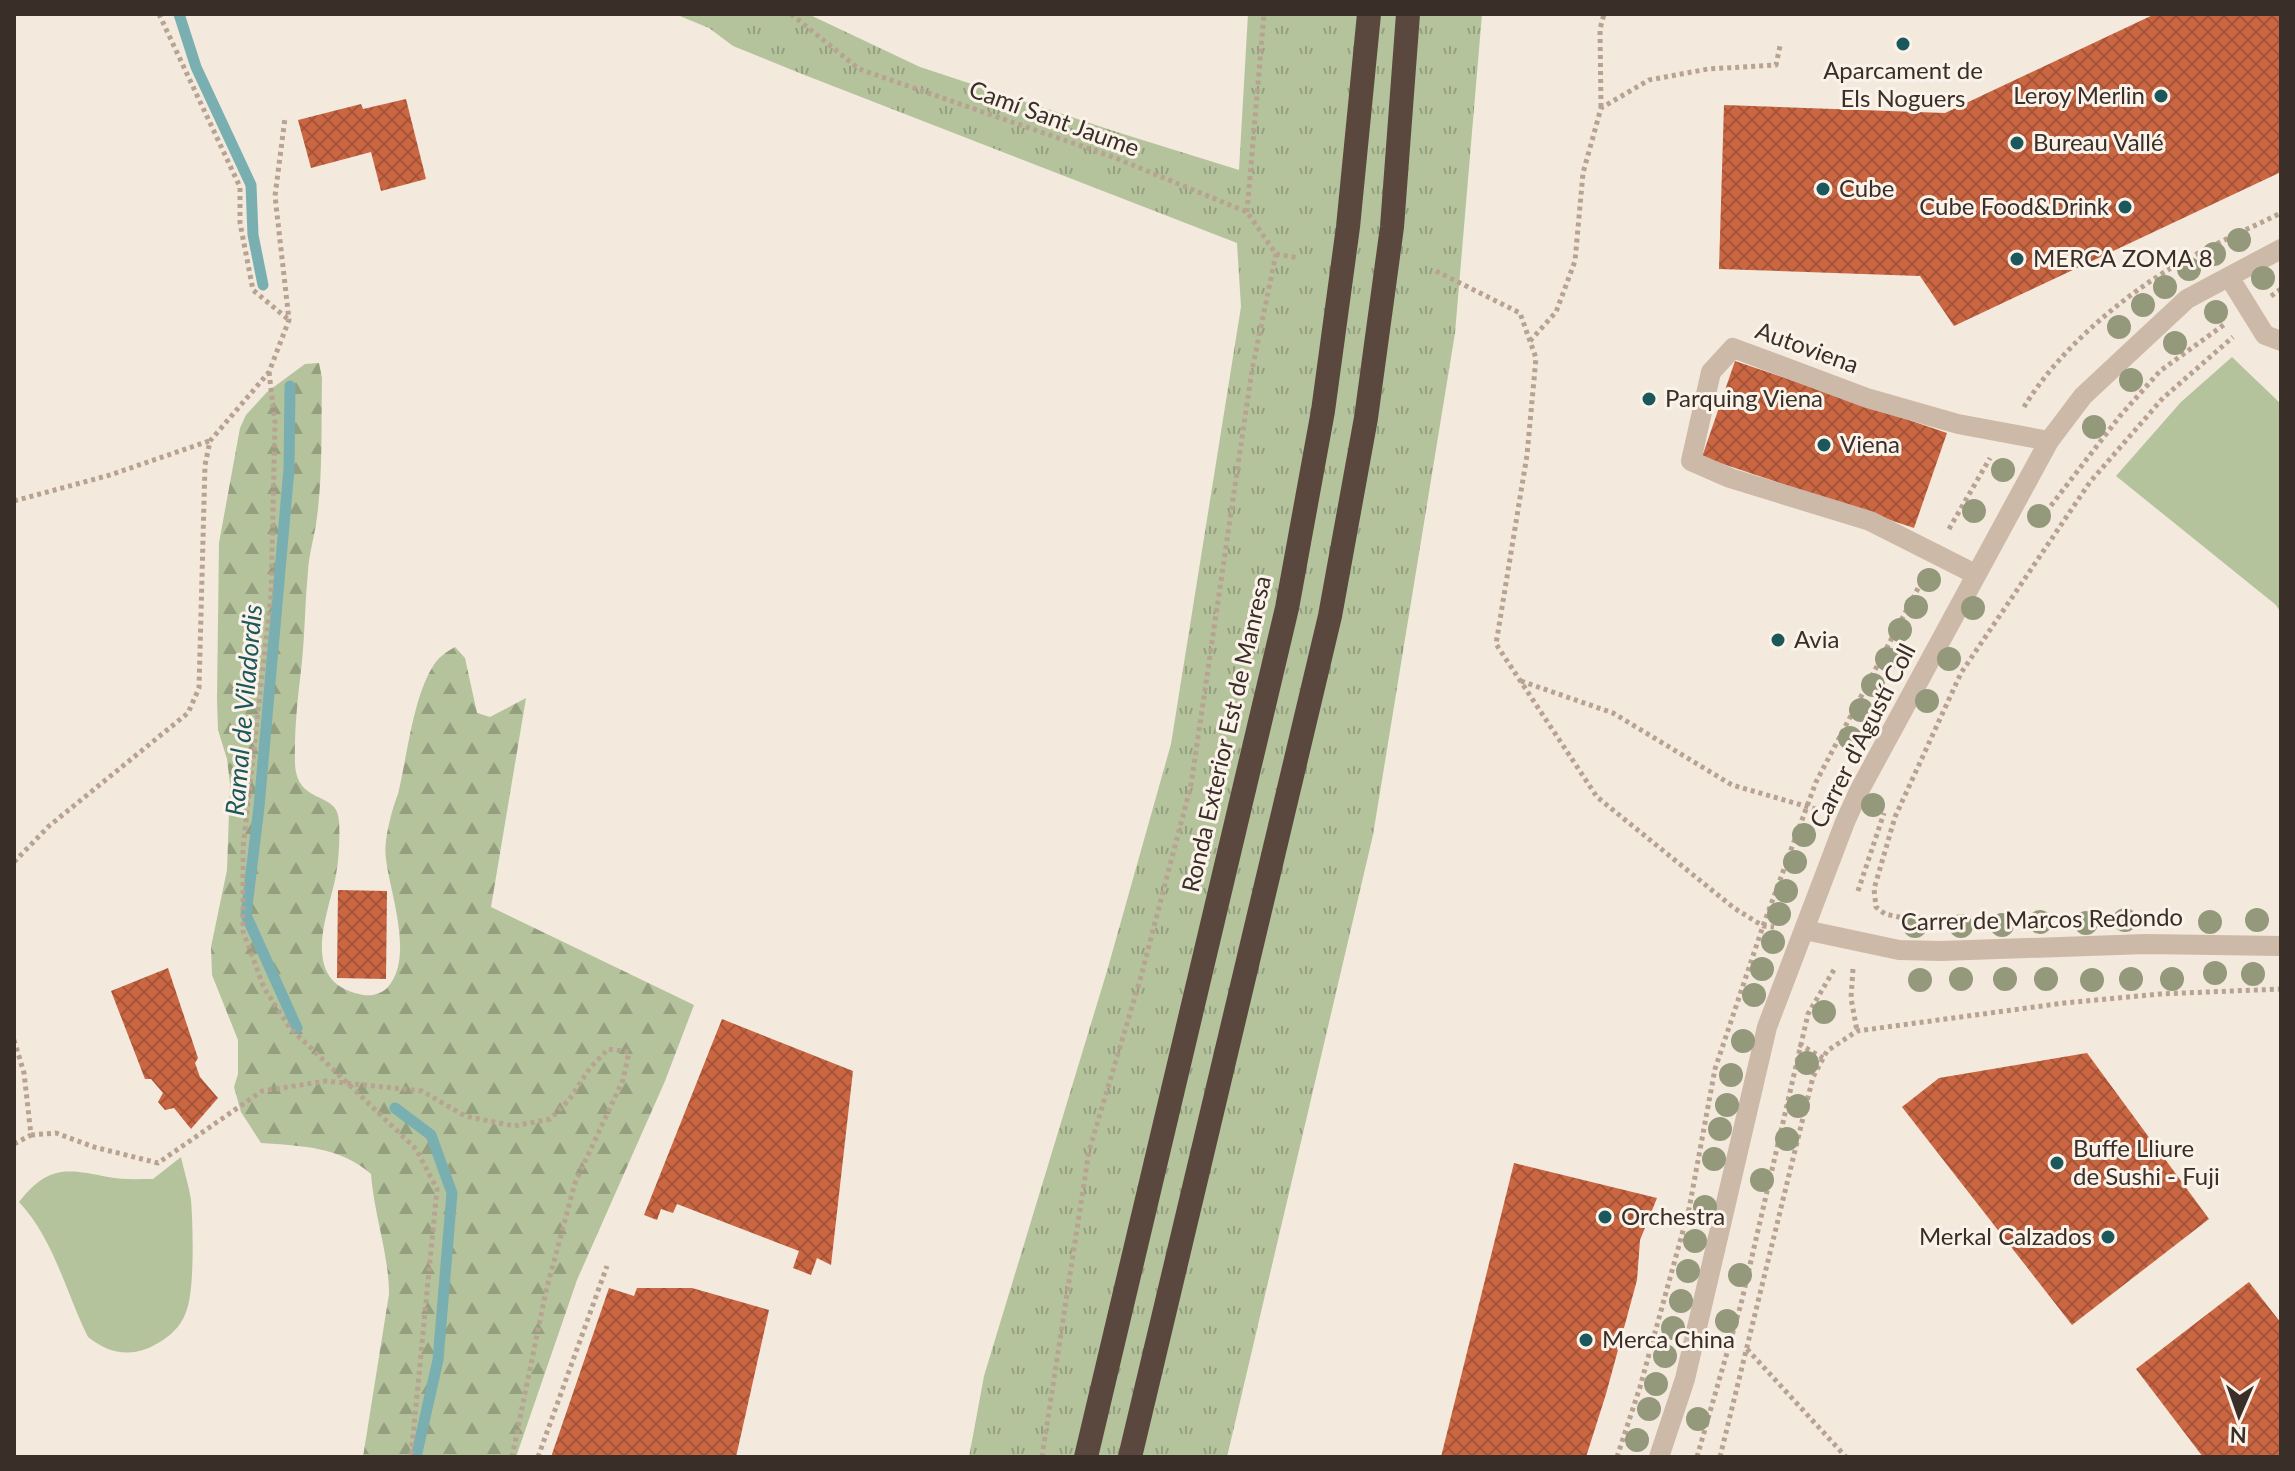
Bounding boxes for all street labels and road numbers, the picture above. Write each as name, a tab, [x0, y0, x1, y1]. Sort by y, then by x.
street label: Camí Sant Jaume	[965, 73, 1144, 162]
street label: Autoviena	[1752, 315, 1863, 379]
street label: Ronda Exterior Est de Manresa	[1175, 573, 1276, 895]
street label: Carrer d'Agustí Coll	[1803, 638, 1921, 832]
street label: Carrer de Marcos Redondo	[1901, 902, 2183, 935]

